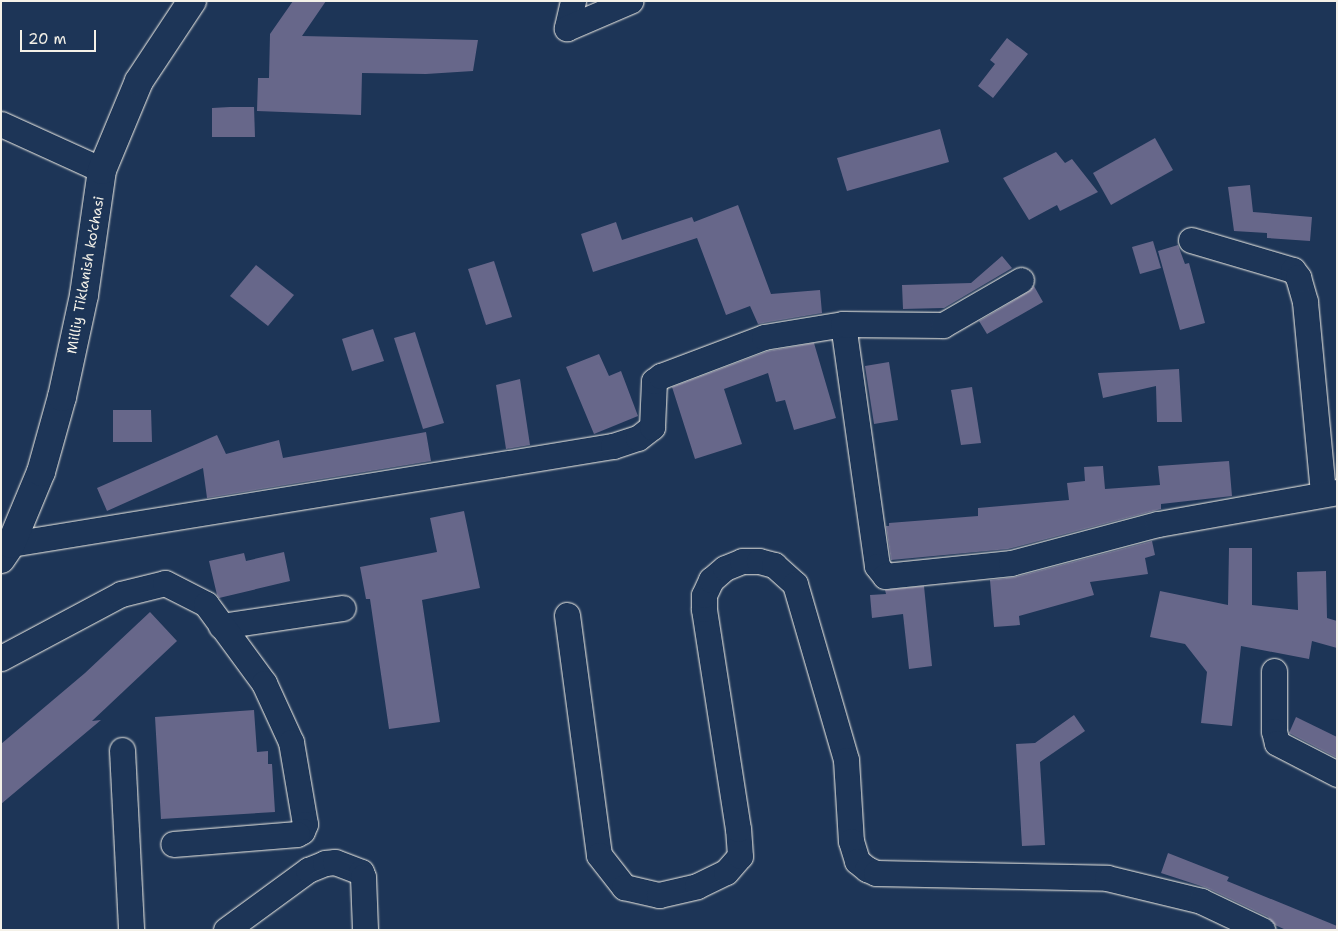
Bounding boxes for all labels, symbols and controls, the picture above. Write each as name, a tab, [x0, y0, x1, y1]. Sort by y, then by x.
scale bar	[22, 20, 99, 52]
text: 20 m	[28, 29, 67, 49]
street label: Milliy Tiklanish ko'chasi	[63, 195, 107, 355]

